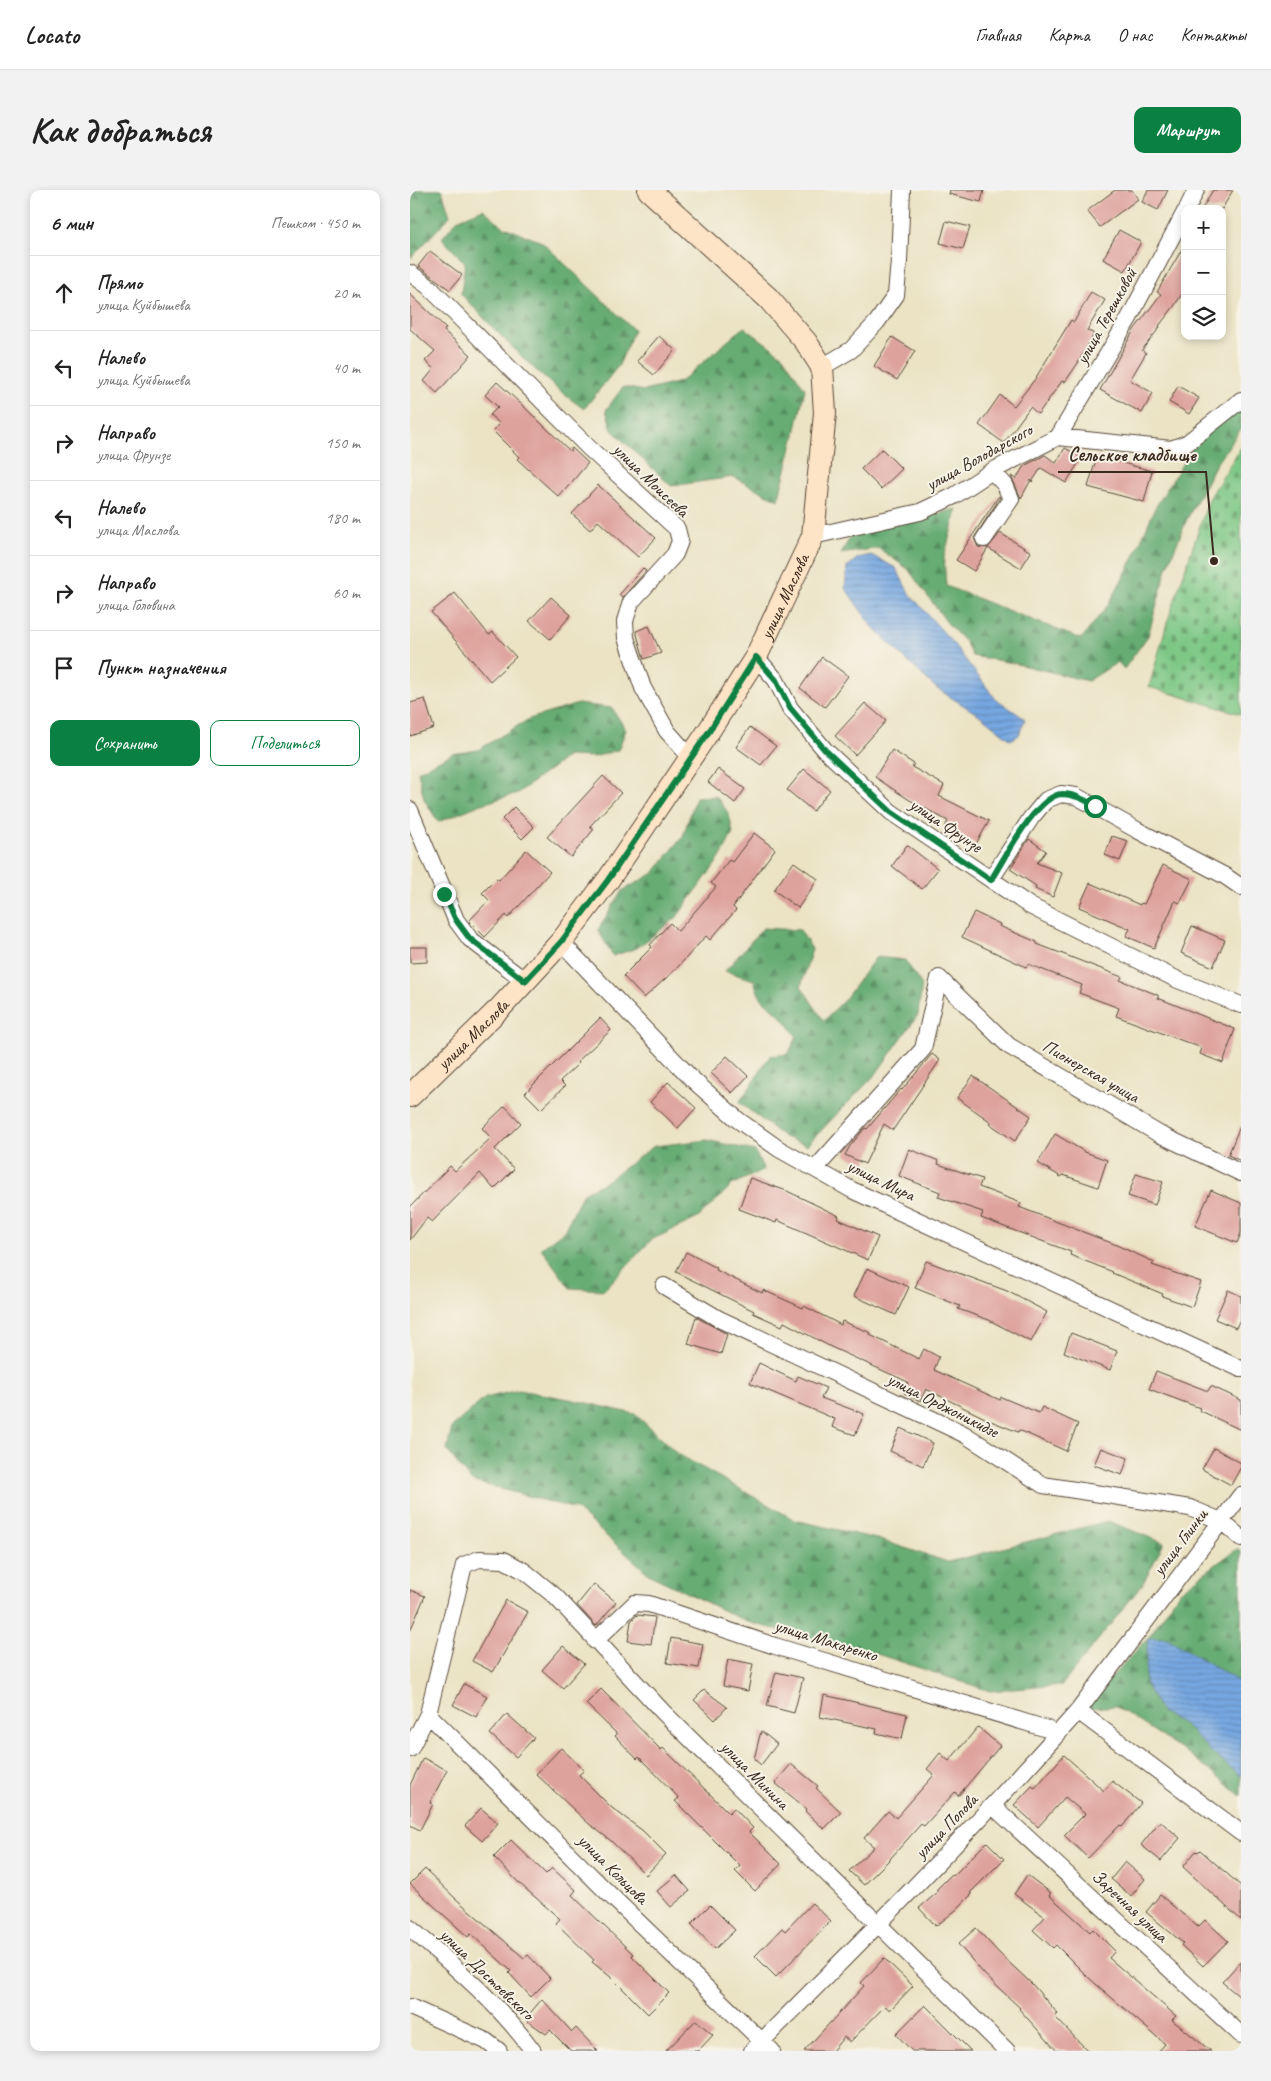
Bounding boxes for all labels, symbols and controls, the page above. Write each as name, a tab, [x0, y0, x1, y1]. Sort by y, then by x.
text: Locato	[25, 20, 79, 50]
text: Главная	[976, 24, 1021, 46]
text: Карта	[1049, 24, 1090, 46]
text: О нас	[1118, 24, 1153, 46]
text: Контакты	[1181, 24, 1246, 46]
button: Маршрут	[1134, 107, 1241, 153]
text: Как добраться	[30, 108, 211, 153]
map controls	[1181, 205, 1226, 340]
button: +	[1181, 205, 1226, 250]
text: 6 мин	[50, 210, 93, 236]
text: Пешком · 450 m	[271, 213, 360, 233]
button: −	[1181, 250, 1226, 295]
street label: улица Терешковой	[1070, 263, 1142, 369]
text: Прямо	[97, 271, 142, 295]
icon: ahead	[50, 279, 78, 307]
text: 20 m	[333, 283, 360, 303]
text: улица Куйбышева	[97, 295, 190, 315]
button: layers	[1181, 295, 1226, 340]
text: Налево	[97, 346, 145, 370]
icon: left	[50, 354, 78, 382]
text: 40 m	[333, 358, 360, 378]
text: улица Куйбышева	[97, 370, 190, 390]
street label: улица Володарского	[921, 418, 1038, 496]
text: Направо	[97, 421, 155, 445]
icon: right	[50, 429, 78, 457]
text: 150 m	[326, 433, 360, 453]
street label: улица Моисеева	[608, 438, 695, 523]
callout: Сельское кладбище	[1058, 438, 1206, 472]
text: Сельское кладбище	[1068, 443, 1198, 467]
text: улица Фрунзе	[97, 445, 170, 465]
text: Налево	[97, 496, 145, 520]
icon: left	[50, 504, 78, 532]
text: 180 m	[326, 508, 360, 528]
text: улица Маслова	[97, 520, 178, 540]
street label: улица Маслова	[755, 549, 815, 644]
text: Направо	[97, 571, 155, 595]
icon: right	[50, 579, 78, 607]
text: 60 m	[333, 583, 360, 603]
text: улица Головина	[97, 595, 175, 615]
icon: arrive	[50, 654, 78, 682]
text: Пункт назначения	[97, 656, 226, 680]
button: Сохранить	[50, 720, 200, 766]
button: Поделиться	[210, 720, 360, 766]
street label: улица Фрунзе	[904, 792, 987, 859]
route start	[1084, 795, 1107, 818]
route end	[433, 883, 456, 906]
street label: улица Маслова	[432, 994, 515, 1075]
street label: Пионерская улица	[1039, 1035, 1145, 1108]
street label: улица Мира	[843, 1154, 920, 1207]
street label: улица Орджоникидзе	[883, 1367, 1003, 1443]
street label: улица Глинки	[1147, 1503, 1213, 1581]
street label: улица Макаренко	[771, 1614, 882, 1667]
street label: улица Минина	[715, 1735, 795, 1815]
street label: улица Попова	[909, 1788, 983, 1864]
street label: улица Кольцова	[572, 1828, 654, 1910]
street label: Заречная улица	[1087, 1865, 1174, 1948]
street label: улица Достоевского	[435, 1923, 540, 2026]

